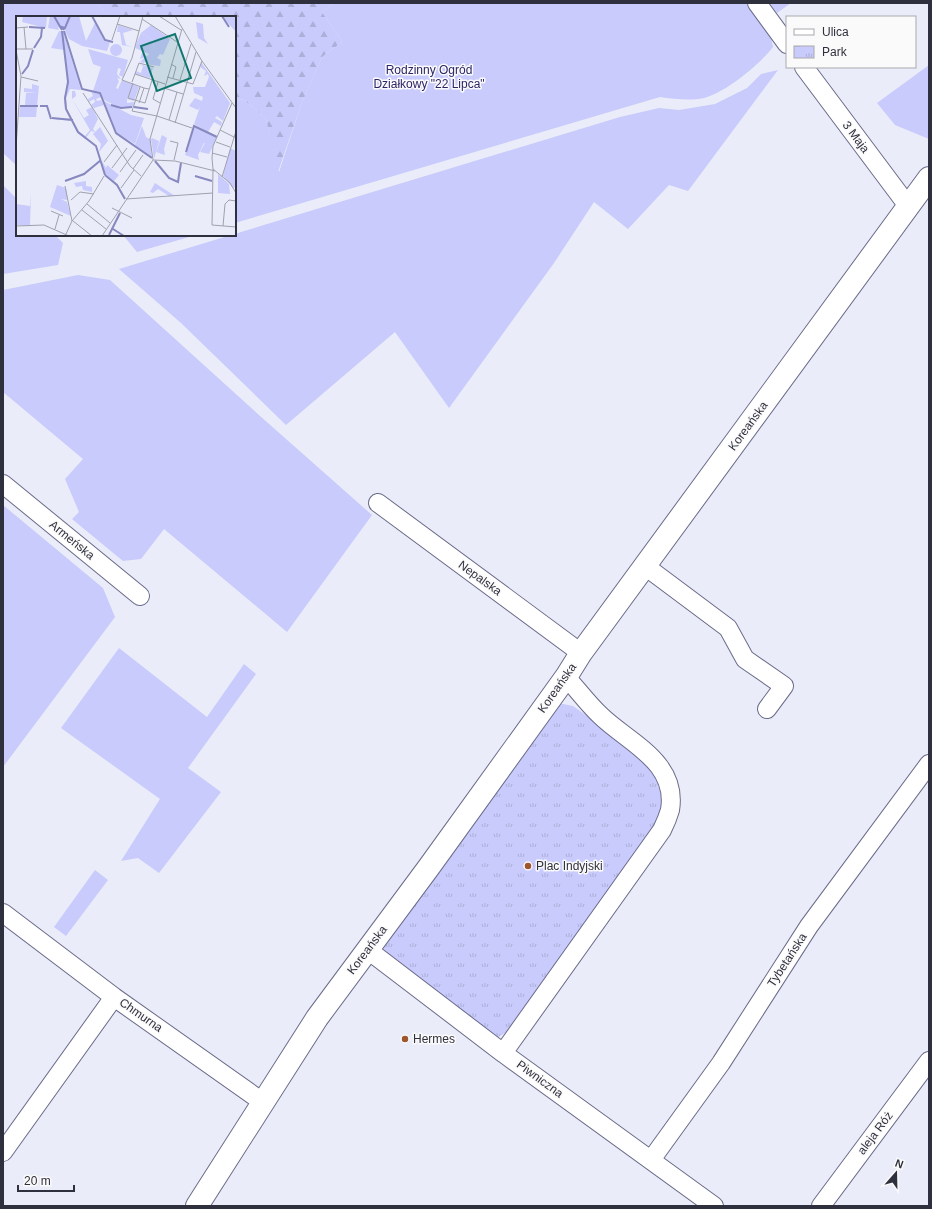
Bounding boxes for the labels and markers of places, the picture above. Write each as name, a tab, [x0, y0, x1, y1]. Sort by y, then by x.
place label: Plac Indyjski	[536, 859, 603, 873]
marker: Plac Indyjski	[523, 861, 533, 871]
place label: Hermes	[413, 1032, 455, 1046]
marker: Hermes	[400, 1034, 410, 1044]

